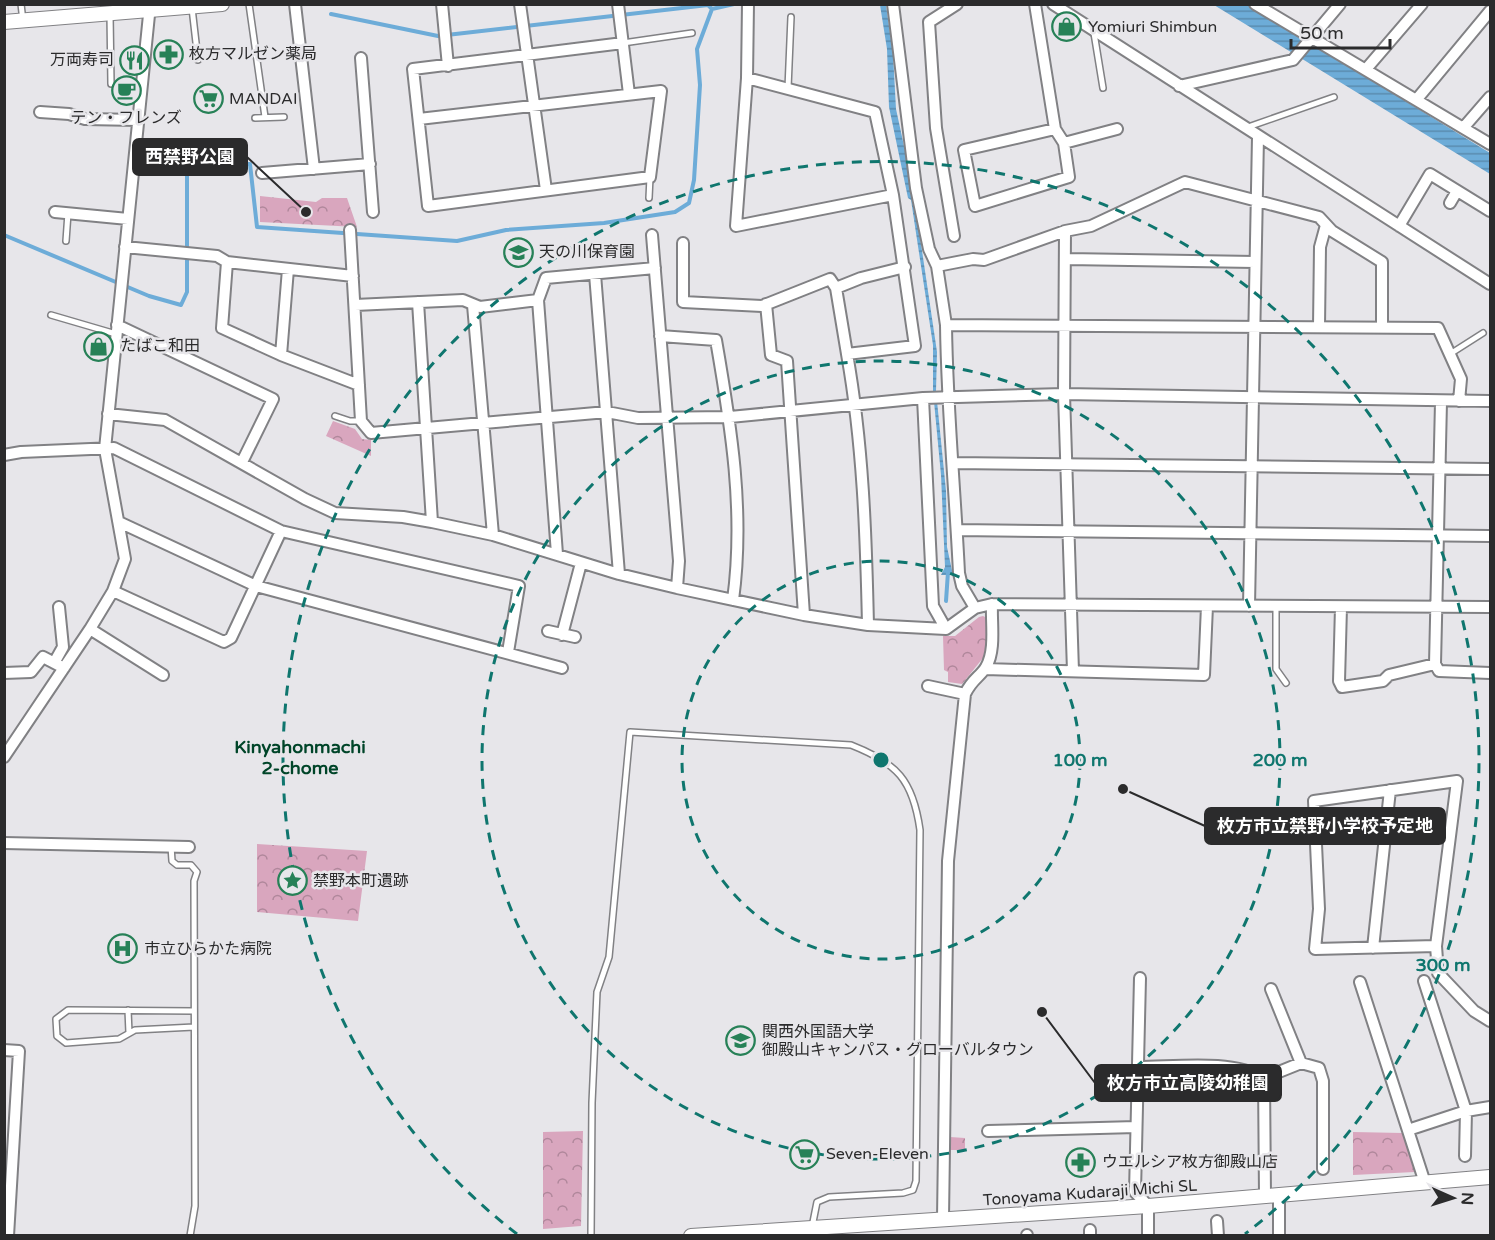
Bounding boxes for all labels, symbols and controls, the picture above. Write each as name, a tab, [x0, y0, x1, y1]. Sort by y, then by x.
shop icon: Yomiuri Shimbun	[1051, 11, 1083, 43]
scale bar	[1291, 12, 1390, 50]
place label: Yomiuri Shimbun	[1088, 17, 1217, 37]
text: 50 m	[1300, 22, 1344, 44]
pharmacy icon: 枚方マルゼン薬局	[152, 38, 184, 70]
restaurant icon: 万両寿司	[119, 44, 151, 76]
place label: 枚方マルゼン薬局	[189, 44, 317, 64]
place label: 万両寿司	[50, 50, 114, 70]
cafe icon: テン・フレンズ	[110, 74, 142, 106]
supermarket icon: MANDAI	[192, 83, 224, 115]
place label: MANDAI	[229, 89, 298, 109]
place label: テン・フレンズ	[70, 108, 182, 128]
callout: 西禁野公園	[133, 139, 247, 175]
text: 西禁野公園	[145, 146, 235, 168]
school or university icon: 天の川保育園	[502, 236, 534, 268]
place label: 天の川保育園	[539, 242, 635, 262]
shop icon: たばこ和田	[83, 330, 115, 362]
place label: たばこ和田	[120, 336, 200, 356]
district label: Kinyahonmachi 2-chome	[234, 736, 366, 779]
text: 100 m	[1052, 749, 1108, 771]
text: 200 m	[1252, 749, 1308, 771]
centre of rings	[871, 750, 891, 770]
callout: 枚方市立禁野小学校予定地	[1205, 808, 1445, 844]
text: 枚方市立禁野小学校予定地	[1217, 815, 1433, 837]
place icon: 禁野本町遺跡	[276, 865, 308, 897]
place label: 禁野本町遺跡	[313, 871, 409, 891]
hospital icon: 市立ひらかた病院	[107, 933, 139, 965]
place label: 市立ひらかた病院	[144, 939, 272, 959]
text: 300 m	[1415, 954, 1471, 976]
place label: 関西外国語大学 御殿山キャンパス・グローバルタウン	[762, 1022, 1034, 1060]
school or university icon: 関西外国語大学 御殿山キャンパス・グローバルタウン	[725, 1025, 757, 1057]
callout: 枚方市立高陵幼稚園	[1095, 1065, 1281, 1101]
text: 枚方市立高陵幼稚園	[1107, 1072, 1269, 1094]
supermarket icon: Seven-Eleven	[789, 1138, 821, 1170]
place label: Seven-Eleven	[826, 1144, 929, 1164]
pharmacy icon: ウエルシア枚方御殿山店	[1065, 1146, 1097, 1178]
place label: ウエルシア枚方御殿山店	[1102, 1152, 1278, 1172]
north arrow	[1423, 1168, 1483, 1228]
street label: Tonoyama Kudaraji Michi SL	[982, 1176, 1198, 1210]
text: N	[1457, 1192, 1477, 1206]

